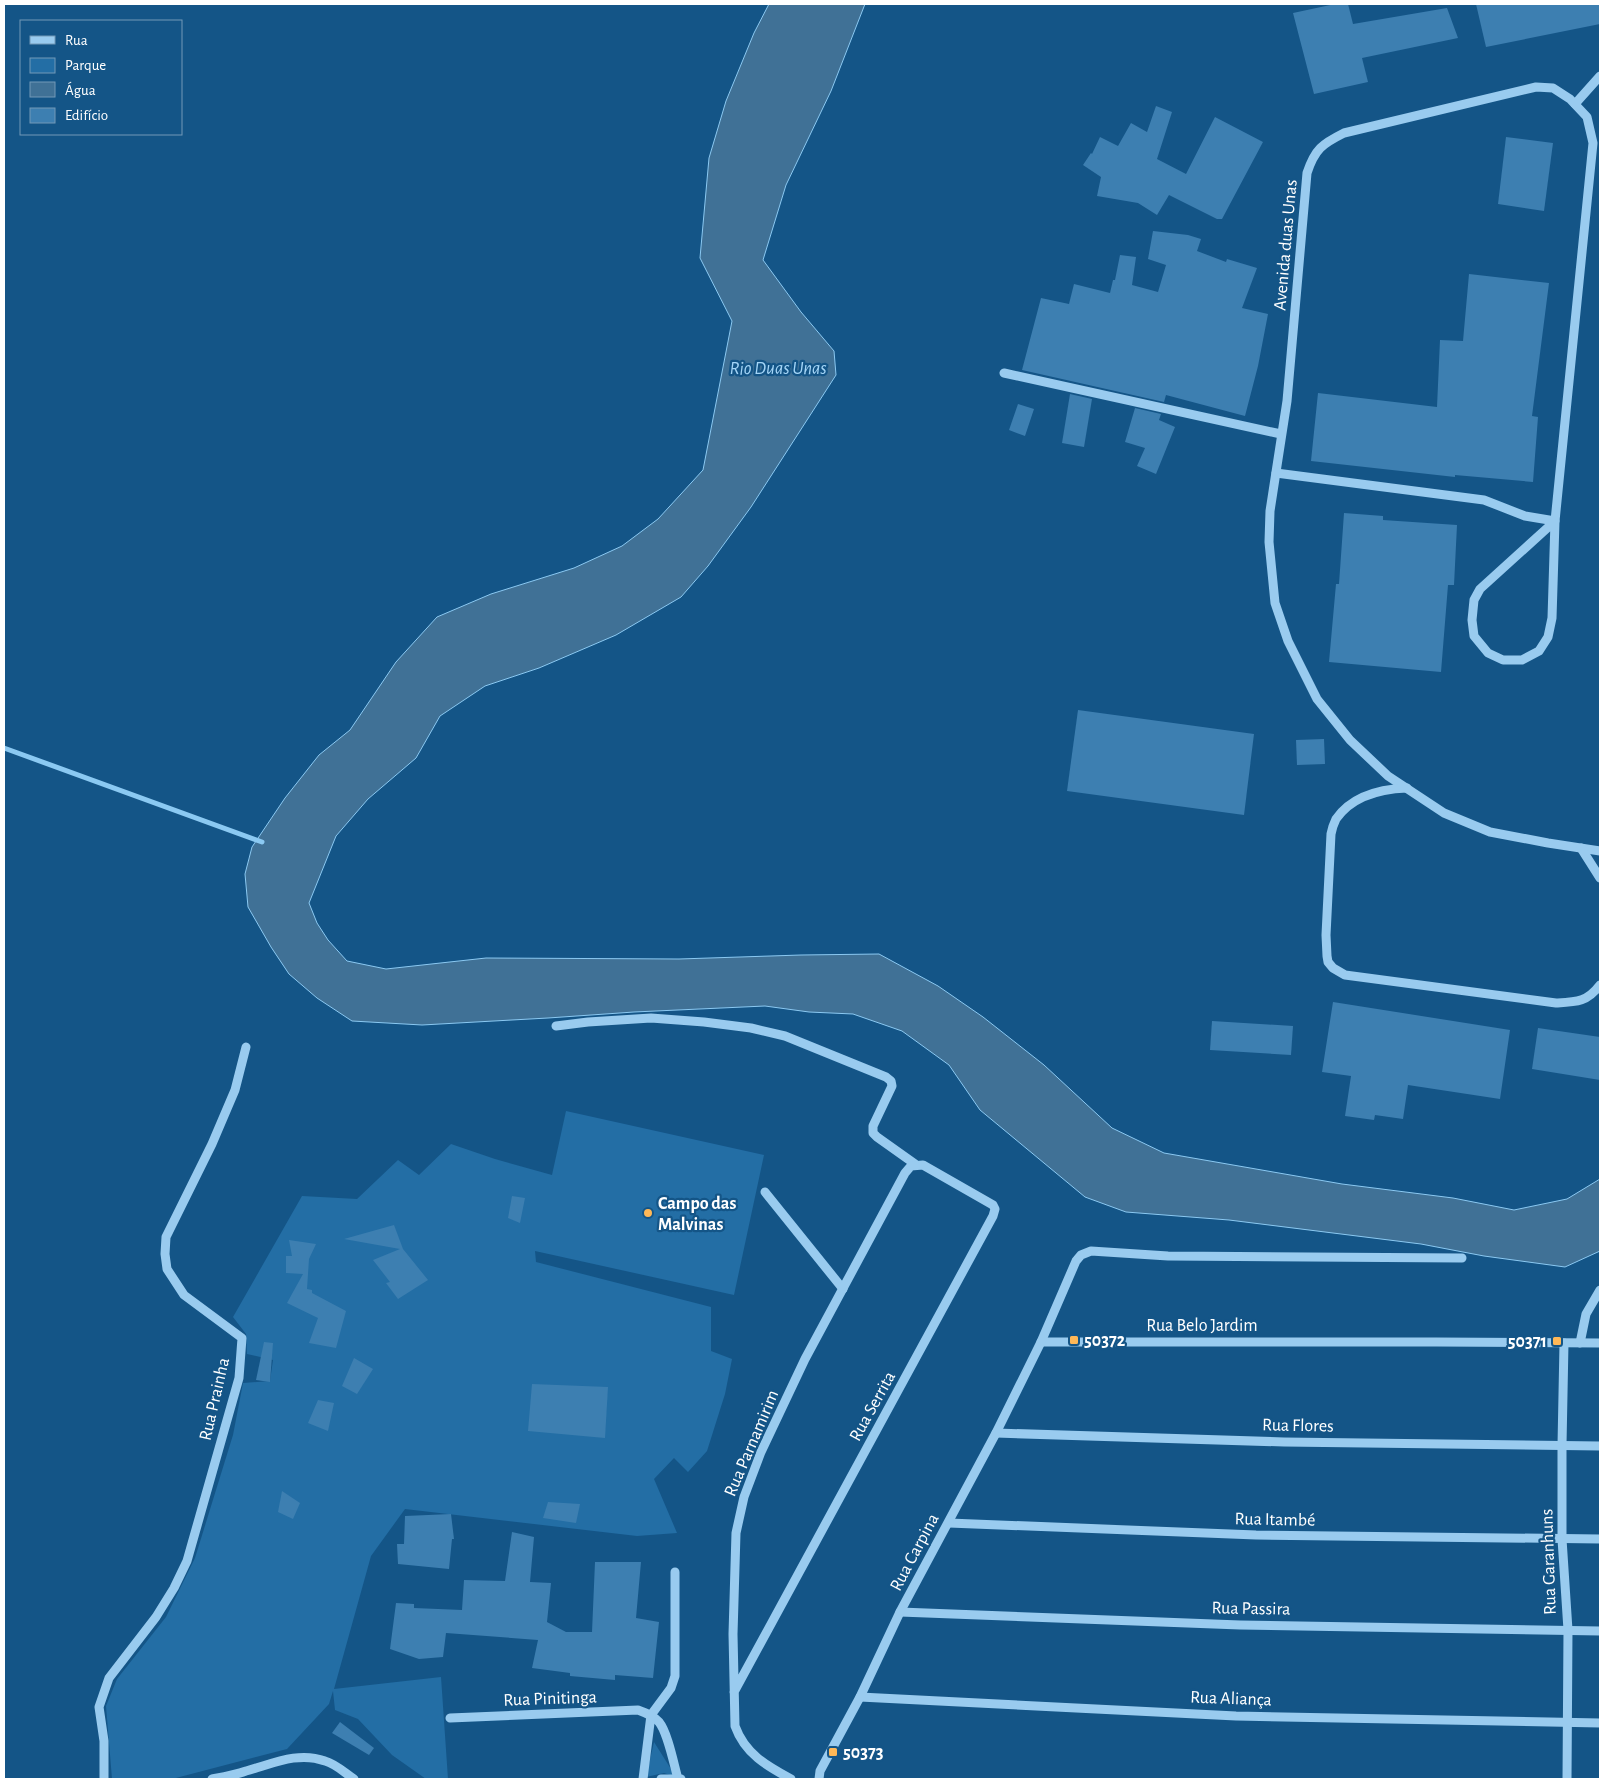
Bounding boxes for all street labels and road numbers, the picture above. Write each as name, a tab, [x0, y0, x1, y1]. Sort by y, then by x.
street label: Avenida duas Unas	[1271, 179, 1301, 311]
street label: Rua Belo Jardim	[1146, 1317, 1258, 1335]
street label: Rua Prainha	[197, 1356, 233, 1442]
street label: Rua Serrita	[846, 1369, 899, 1444]
street label: Rua Parnamirim	[721, 1388, 782, 1499]
street label: Rua Flores	[1262, 1416, 1334, 1436]
street label: Rua Garanhuns	[1538, 1509, 1560, 1615]
street label: Rua Itambé	[1235, 1510, 1315, 1530]
street label: Rua Carpina	[887, 1511, 943, 1594]
street label: Rua Passira	[1211, 1599, 1291, 1619]
street label: Rua Pinitinga	[503, 1688, 597, 1710]
street label: Rua Aliança	[1190, 1689, 1272, 1709]

